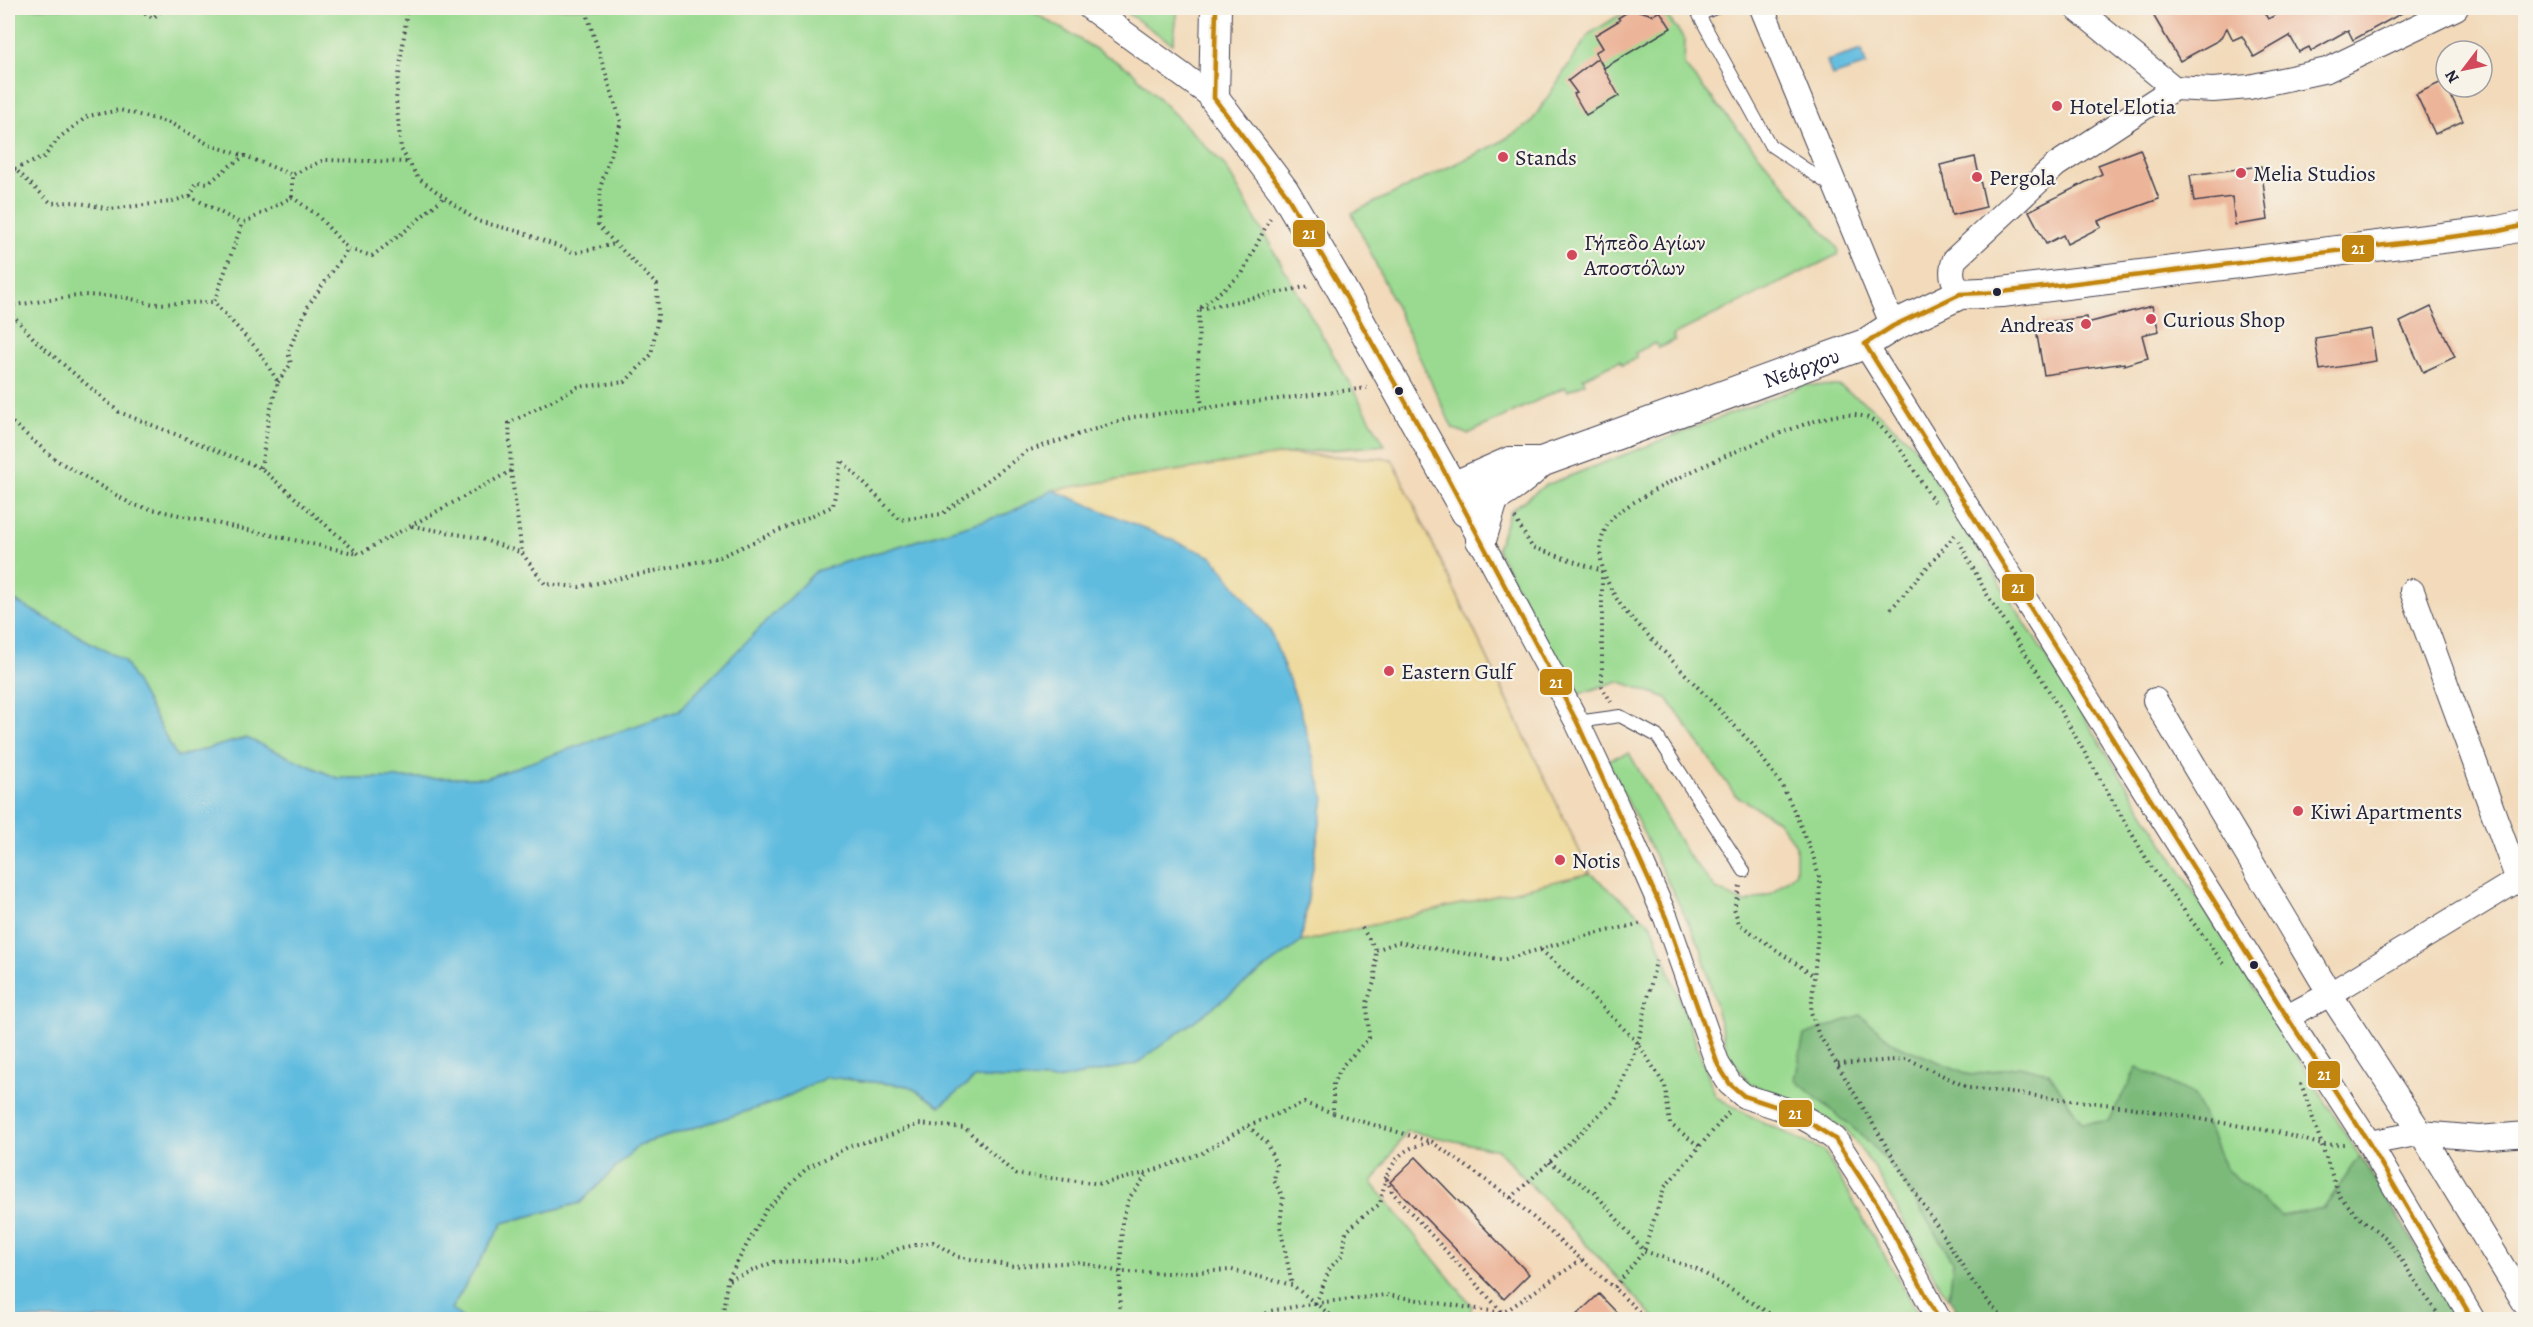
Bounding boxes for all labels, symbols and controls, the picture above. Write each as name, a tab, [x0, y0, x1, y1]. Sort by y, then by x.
north arrow	[2434, 39, 2494, 99]
text: N	[2440, 65, 2465, 87]
place label: Hotel Elotia	[2069, 92, 2177, 122]
marker: Hotel Elotia	[2050, 99, 2064, 113]
place label: Stands	[1515, 143, 1577, 173]
marker: Stands	[1496, 150, 1510, 164]
place label: Melia Studios	[2253, 159, 2376, 189]
place label: Pergola	[1989, 163, 2057, 193]
marker: Melia Studios	[2234, 166, 2248, 180]
marker: Pergola	[1970, 170, 1984, 184]
line badge: 21	[1292, 219, 1326, 248]
text: 21	[1302, 223, 1316, 245]
place label: Γήπεδο Αγίων Αποστόλων	[1583, 228, 1705, 283]
line badge: 21	[2341, 234, 2375, 263]
text: 21	[2351, 238, 2365, 260]
marker: Γήπεδο Αγίων Αποστόλων	[1565, 248, 1579, 262]
unlabelled marker	[1991, 286, 2003, 298]
place label: Curious Shop	[2163, 305, 2285, 335]
place label: Andreas	[2000, 310, 2074, 340]
marker: Curious Shop	[2144, 312, 2158, 326]
marker: Andreas	[2079, 317, 2093, 331]
street label: Νεάρχου	[1759, 341, 1844, 396]
unlabelled marker	[1393, 385, 1405, 397]
line badge: 21	[2001, 573, 2035, 602]
text: 21	[2011, 577, 2025, 599]
place label: Eastern Gulf	[1401, 657, 1516, 687]
marker: Eastern Gulf	[1382, 664, 1396, 678]
line badge: 21	[1539, 668, 1573, 696]
text: 21	[1549, 672, 1563, 694]
place label: Kiwi Apartments	[2310, 797, 2462, 827]
marker: Kiwi Apartments	[2291, 804, 2305, 818]
place label: Notis	[1572, 846, 1621, 876]
marker: Notis	[1553, 853, 1567, 867]
unlabelled marker	[2248, 959, 2260, 971]
line badge: 21	[2307, 1060, 2341, 1089]
text: 21	[2317, 1064, 2331, 1086]
line badge: 21	[1778, 1099, 1813, 1128]
text: 21	[1788, 1103, 1802, 1125]

